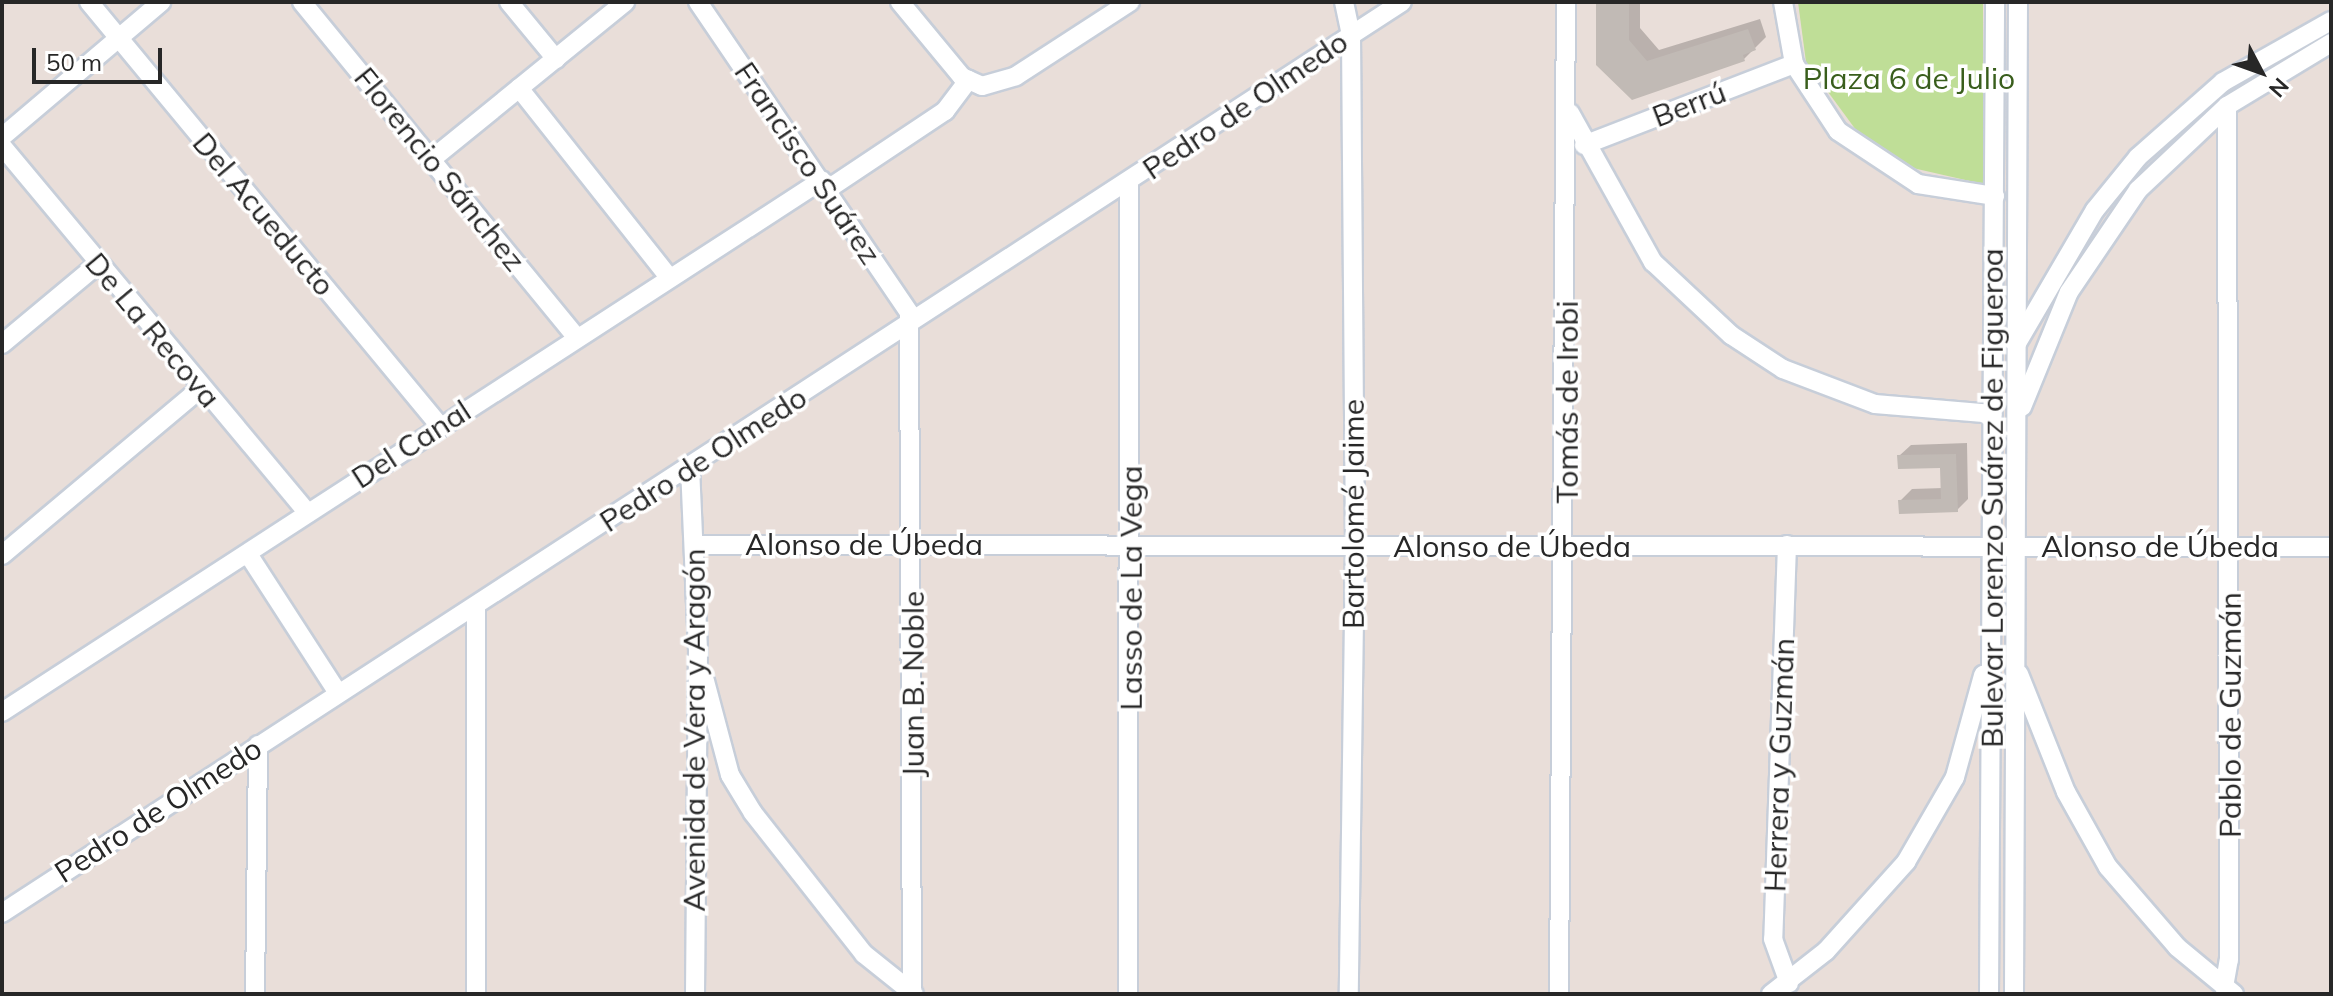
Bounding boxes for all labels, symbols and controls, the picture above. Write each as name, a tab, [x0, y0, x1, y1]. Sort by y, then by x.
street label: Pedro de Olmedo	[1136, 23, 1354, 187]
scale bar	[36, 32, 166, 82]
north arrow	[2221, 32, 2301, 112]
text: 50 m	[46, 47, 102, 77]
street label: Francisco Suárez	[727, 55, 889, 271]
street label: Florencio Sánchez	[347, 60, 533, 278]
park label: Plaza 6 de Julio	[1803, 60, 2015, 96]
text: N	[2263, 72, 2295, 103]
street label: Berrú	[1647, 74, 1731, 134]
street label: Del Acueducto	[185, 125, 343, 303]
street label: De La Recova	[78, 245, 228, 415]
street label: Bulevar Lorenzo Suárez de Figueroa	[1974, 248, 2010, 748]
street label: Tomás de Irobi	[1549, 301, 1585, 503]
street label: Pedro de Olmedo	[593, 379, 813, 539]
street label: Del Canal	[345, 392, 477, 496]
street label: Bartolomé Jaime	[1335, 399, 1371, 629]
street label: Lasso de La Vega	[1113, 466, 1149, 710]
street label: Alonso de Úbeda	[745, 526, 983, 562]
street label: Alonso de Úbeda	[1393, 528, 1631, 564]
street label: Alonso de Úbeda	[2041, 528, 2279, 564]
street label: Avenida de Vera y Aragón	[676, 548, 712, 912]
street label: Juan B. Noble	[895, 591, 931, 777]
street label: Pablo de Guzmán	[2212, 592, 2248, 838]
street label: Herrera y Guzmán	[1757, 637, 1801, 893]
street label: Pedro de Olmedo	[48, 730, 268, 890]

